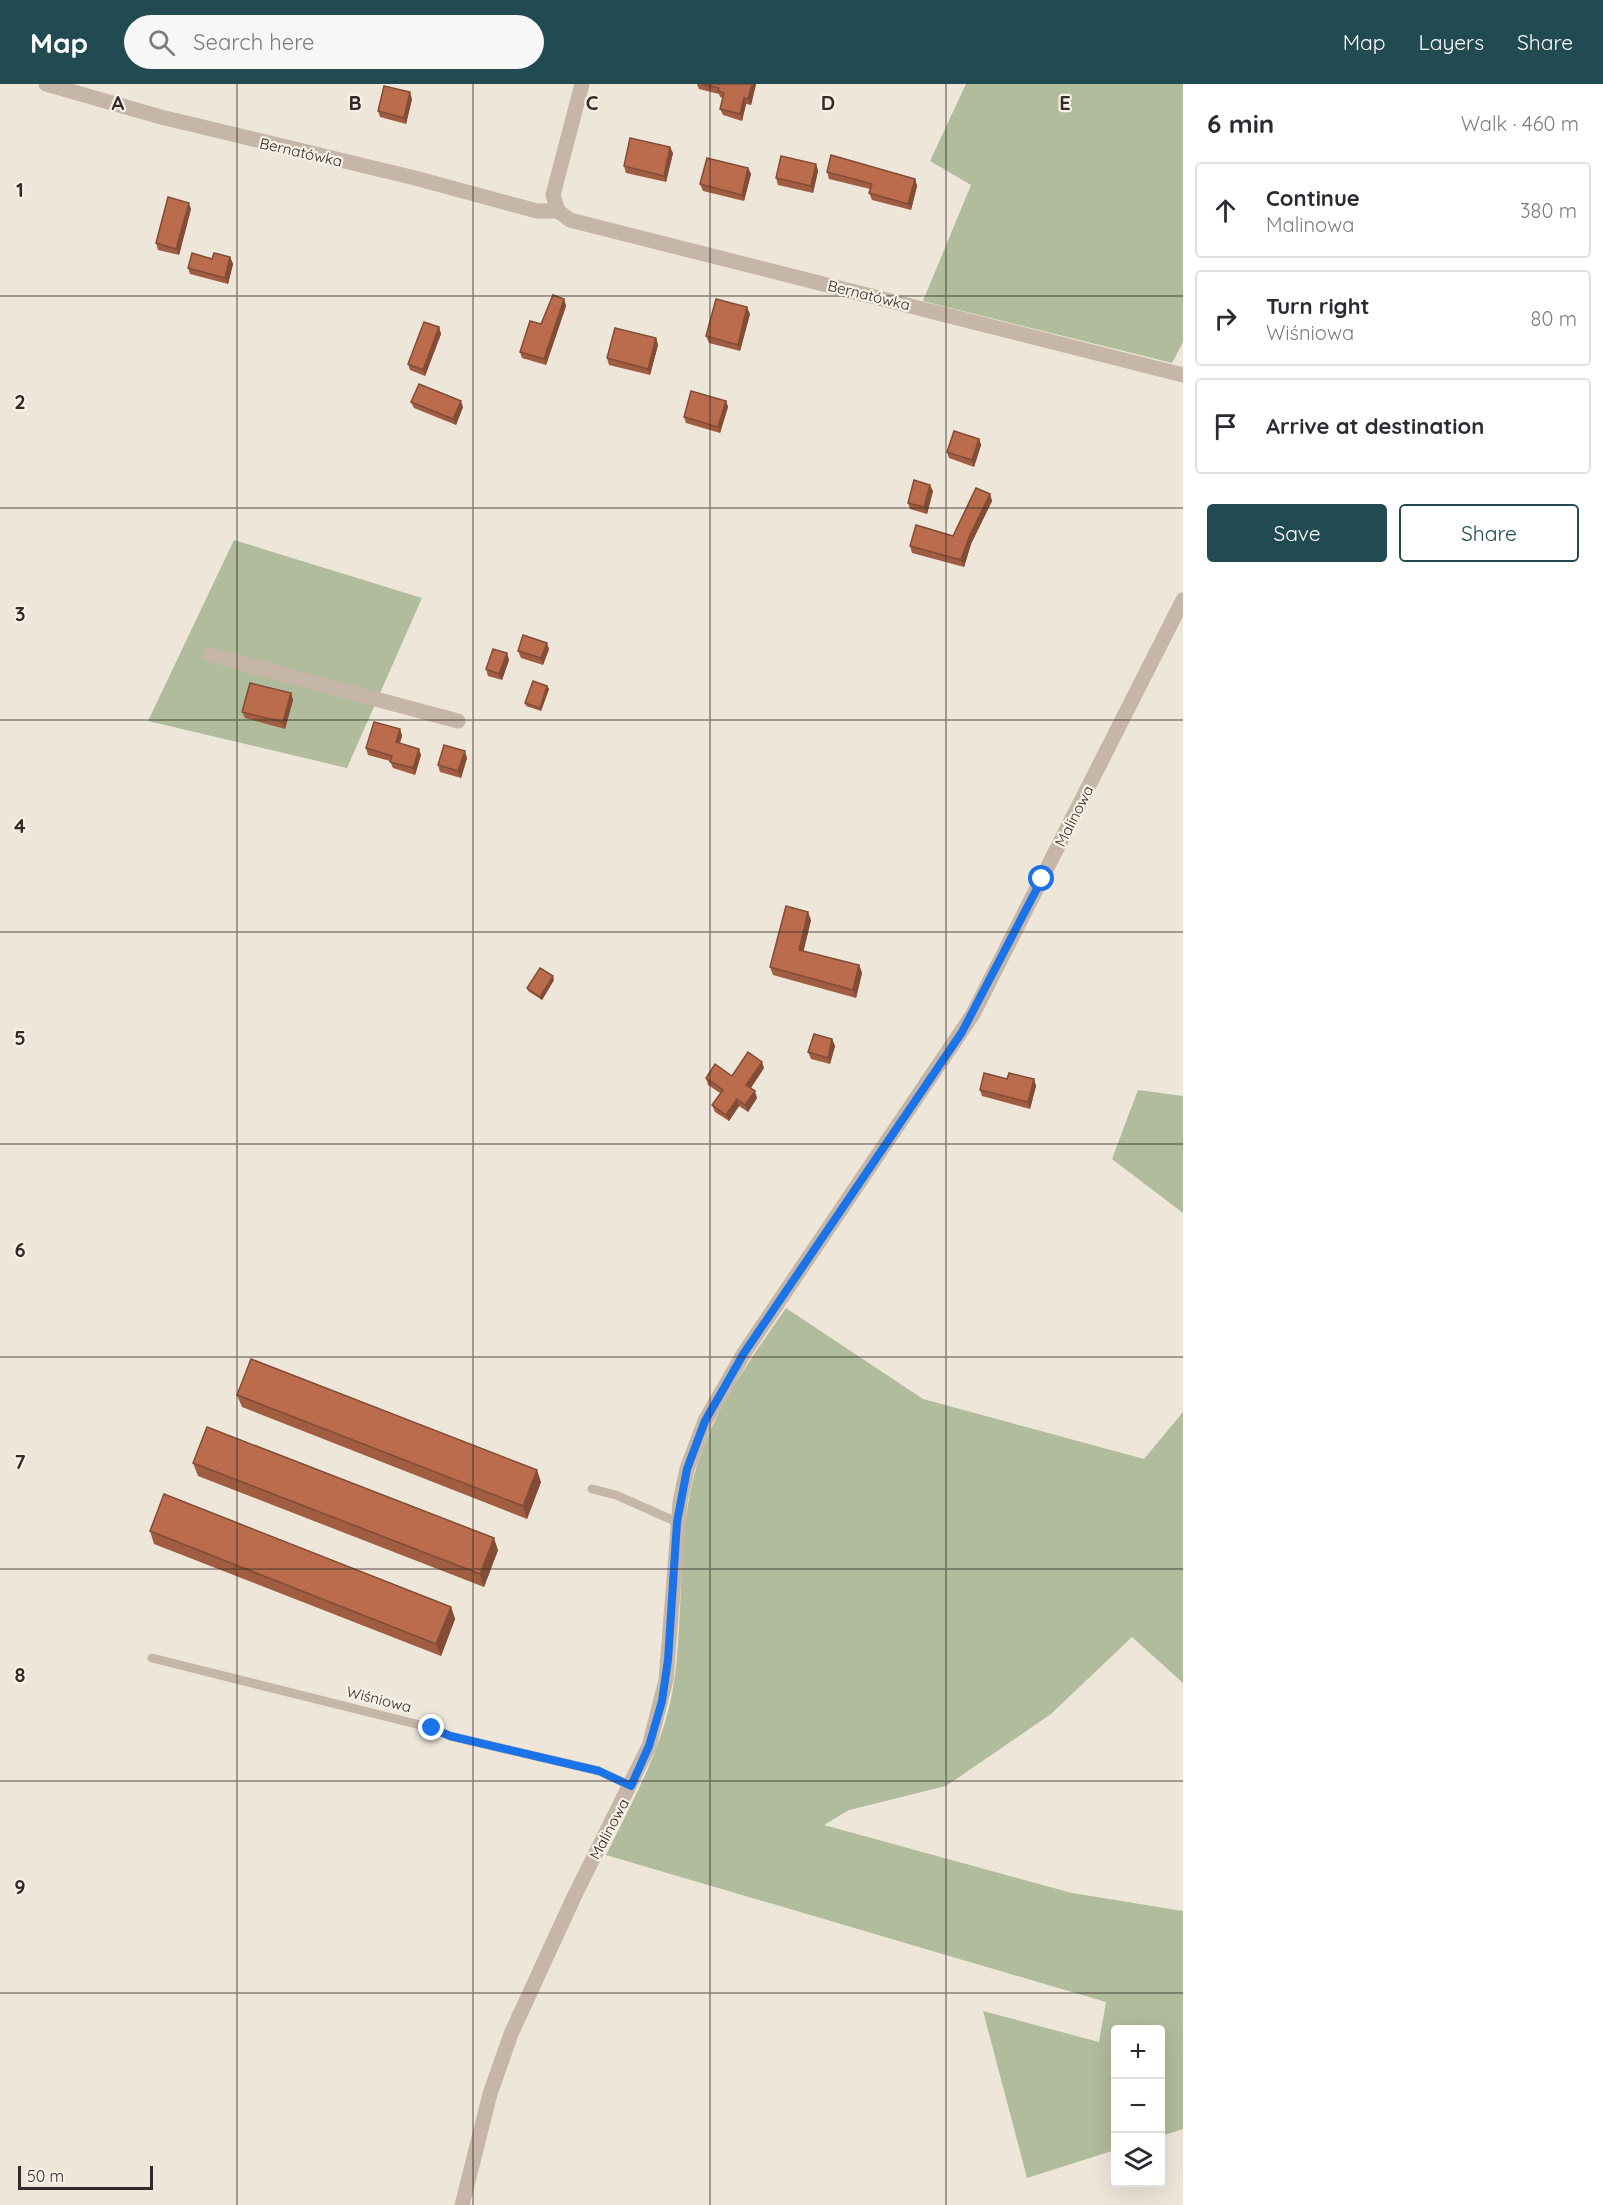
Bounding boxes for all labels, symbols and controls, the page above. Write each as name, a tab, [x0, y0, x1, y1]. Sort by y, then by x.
search box	[124, 15, 544, 69]
text: Map	[30, 25, 88, 60]
icon: search	[145, 26, 178, 59]
text: Search here	[193, 28, 315, 56]
text: Map	[1343, 29, 1386, 55]
text: Layers	[1419, 29, 1484, 55]
text: Share	[1517, 29, 1573, 55]
text: A	[112, 90, 125, 115]
text: B	[348, 90, 362, 115]
text: C	[586, 90, 599, 115]
text: D	[821, 90, 835, 115]
text: E	[1059, 90, 1071, 115]
text: 6 min	[1207, 107, 1274, 140]
text: Walk · 460 m	[1461, 111, 1579, 136]
street label: Bernatówka	[258, 133, 344, 171]
text: 1	[16, 177, 24, 202]
text: Continue	[1266, 184, 1360, 212]
icon: ahead	[1209, 194, 1242, 227]
text: 380 m	[1520, 198, 1577, 223]
text: Malinowa	[1266, 212, 1354, 237]
street label: Bernatówka	[826, 276, 912, 314]
text: Turn right	[1266, 292, 1370, 320]
icon: right	[1209, 302, 1242, 335]
text: 80 m	[1531, 306, 1577, 331]
text: Wiśniowa	[1266, 320, 1354, 345]
text: 2	[14, 389, 26, 414]
icon: arrive	[1209, 410, 1242, 443]
text: Arrive at destination	[1266, 412, 1484, 440]
button: Save	[1207, 504, 1387, 562]
button: Share	[1399, 504, 1579, 562]
text: 3	[15, 601, 25, 626]
street label: Malinowa	[1050, 782, 1098, 850]
text: 4	[14, 813, 26, 838]
route start	[1028, 865, 1054, 891]
text: 5	[14, 1025, 26, 1050]
text: 6	[14, 1237, 26, 1262]
text: 7	[15, 1449, 26, 1474]
text: 8	[15, 1662, 26, 1687]
street label: Wiśniowa	[345, 1682, 413, 1716]
route end	[418, 1714, 444, 1740]
street label: Malinowa	[585, 1795, 633, 1863]
text: 9	[14, 1874, 26, 1899]
map controls	[1111, 2025, 1165, 2187]
button: +	[1111, 2025, 1165, 2079]
button: −	[1111, 2079, 1165, 2133]
button: layers	[1111, 2133, 1165, 2187]
scale bar	[18, 2163, 153, 2190]
text: 50 m	[27, 2166, 64, 2186]

